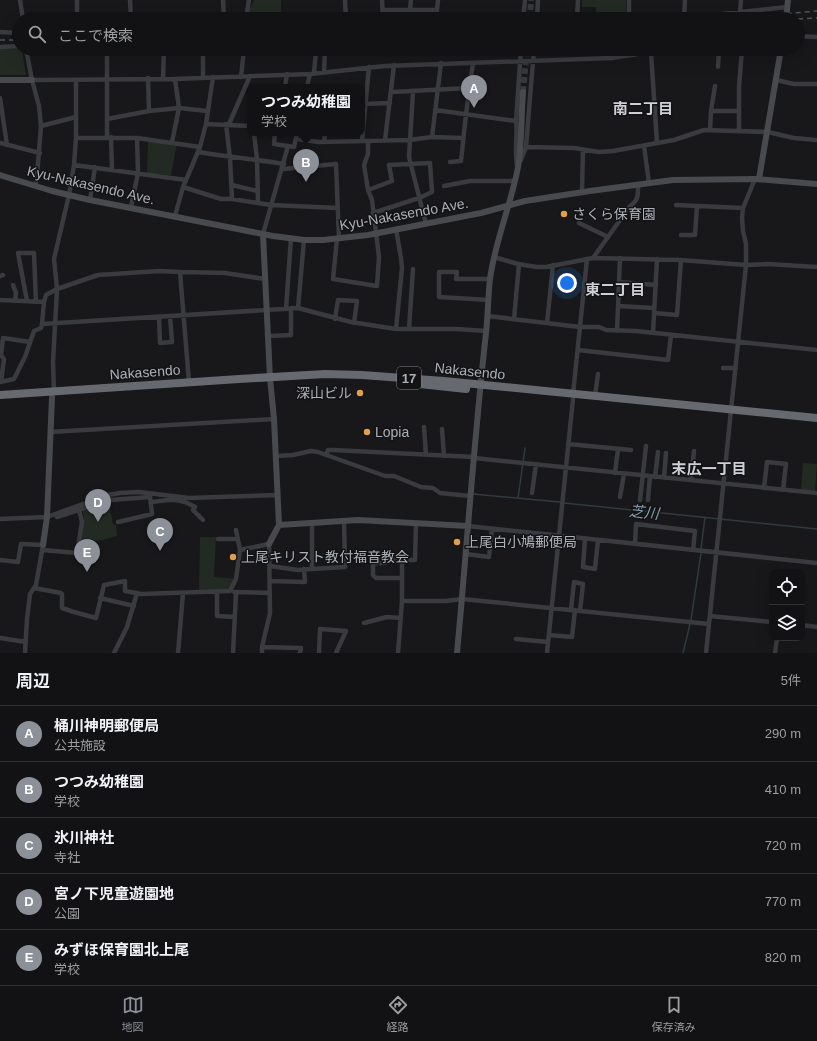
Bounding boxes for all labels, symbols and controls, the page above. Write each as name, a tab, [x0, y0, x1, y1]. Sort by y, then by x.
search box	[12, 12, 805, 56]
icon: search	[26, 23, 48, 45]
text: ここで検索	[58, 27, 133, 44]
pin: A	[461, 75, 487, 108]
popup	[247, 84, 365, 136]
text: つつみ幼稚園	[261, 93, 351, 110]
district label: 南二丁目	[613, 100, 673, 117]
text: 学校	[261, 114, 287, 129]
pin: B	[293, 149, 319, 182]
street label: Kyu-Nakasendo Ave.	[26, 163, 156, 207]
street label: Kyu-Nakasendo Ave.	[338, 195, 470, 233]
place label: さくら保育園	[572, 206, 656, 222]
marker: さくら保育園	[559, 209, 569, 219]
your location	[557, 273, 577, 293]
district label: 東二丁目	[585, 281, 645, 298]
street label: Nakasendo	[434, 359, 506, 383]
street label: Nakasendo	[109, 362, 181, 382]
road number: 17	[397, 367, 421, 389]
place label: 深山ビル	[296, 385, 352, 401]
marker: 深山ビル	[355, 388, 365, 398]
place label: Lopia	[375, 424, 409, 440]
marker: Lopia	[362, 427, 372, 437]
district label: 末広一丁目	[671, 460, 747, 477]
pin: D	[85, 489, 111, 522]
water label: 芝川	[628, 502, 662, 522]
pin: C	[147, 518, 173, 551]
place label: 上尾白小鳩郵便局	[465, 534, 577, 550]
marker: 上尾白小鳩郵便局	[452, 537, 462, 547]
pin: E	[74, 539, 100, 572]
place label: 上尾キリスト教付福音教会	[241, 549, 409, 565]
marker: 上尾キリスト教付福音教会	[228, 552, 238, 562]
map controls	[769, 569, 805, 641]
button: locate	[769, 569, 805, 605]
button: layers	[769, 605, 805, 641]
text: 周辺	[16, 672, 50, 691]
text: 5件	[781, 673, 801, 688]
text: 桶川神明郵便局	[54, 717, 159, 734]
text: A	[24, 726, 34, 741]
text: 290 m	[765, 726, 801, 741]
text: 公共施設	[54, 738, 106, 753]
text: つつみ幼稚園	[54, 773, 144, 790]
text: B	[24, 782, 34, 797]
text: 410 m	[765, 782, 801, 797]
text: 学校	[54, 794, 80, 809]
text: 氷川神社	[54, 829, 114, 846]
text: C	[24, 838, 34, 853]
text: 720 m	[765, 838, 801, 853]
text: 寺社	[54, 850, 80, 865]
text: 宮ノ下児童遊園地	[54, 885, 174, 902]
text: D	[24, 894, 34, 909]
text: 770 m	[765, 894, 801, 909]
text: 公園	[54, 906, 80, 921]
text: みずほ保育園北上尾	[54, 941, 189, 958]
text: E	[25, 950, 33, 965]
text: 820 m	[765, 950, 801, 965]
text: 学校	[54, 962, 80, 977]
tab: 地図	[122, 994, 144, 1034]
tab: 経路	[387, 994, 409, 1034]
tab: 保存済み	[652, 994, 696, 1034]

